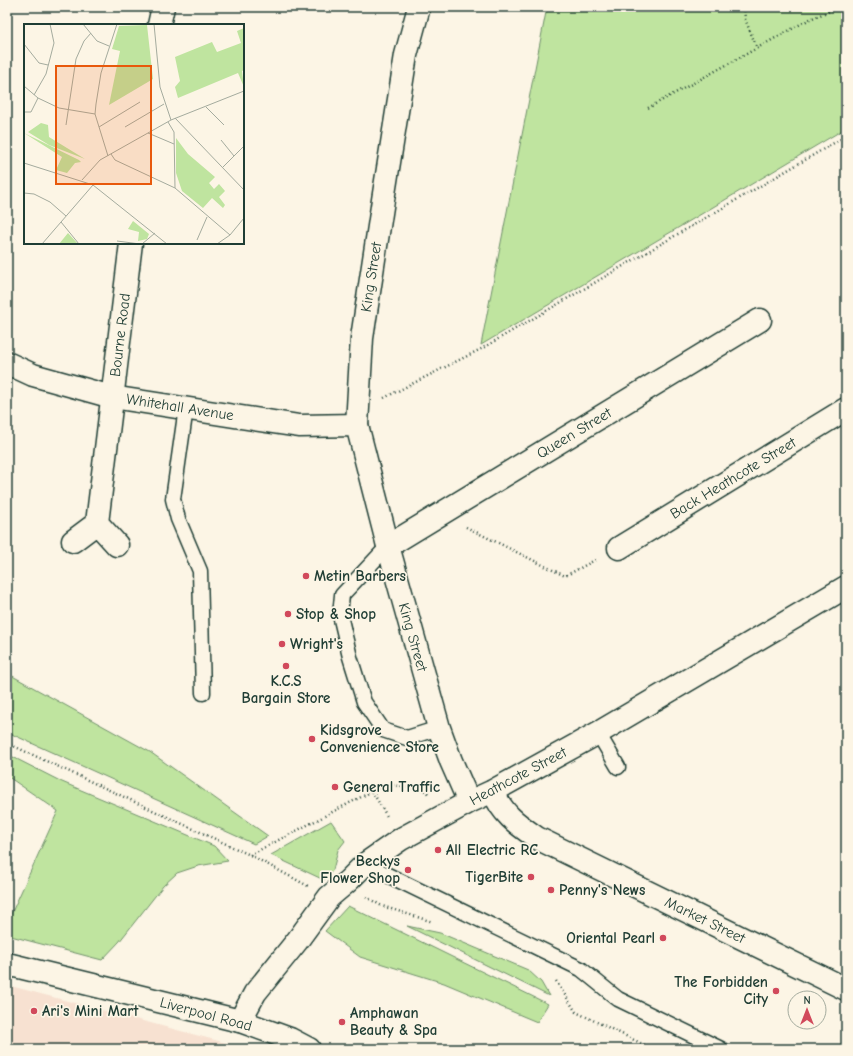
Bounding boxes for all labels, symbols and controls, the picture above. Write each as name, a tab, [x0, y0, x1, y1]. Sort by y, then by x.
inset map	[24, 24, 244, 244]
street label: King Street	[357, 240, 386, 313]
street label: Bourne Road	[106, 292, 134, 378]
street label: Whitehall Avenue	[125, 390, 236, 424]
street label: Queen Street	[533, 403, 615, 462]
street label: Back Heathcote Street	[667, 433, 800, 523]
place label: Metin Barbers	[314, 567, 406, 585]
marker: Metin Barbers	[301, 571, 311, 581]
street label: King Street	[395, 601, 432, 674]
place label: Stop & Shop	[296, 605, 376, 623]
marker: Stop & Shop	[283, 609, 293, 619]
place label: Wright's	[290, 635, 343, 653]
marker: Wright's	[277, 639, 287, 649]
marker: K.C.S Bargain Store	[281, 661, 291, 671]
place label: K.C.S Bargain Store	[242, 672, 330, 707]
place label: Kidsgrove Convenience Store	[320, 721, 439, 756]
marker: Kidsgrove Convenience Store	[307, 734, 317, 744]
street label: Heathcote Street	[466, 743, 570, 809]
place label: General Traffic	[343, 778, 440, 796]
marker: General Traffic	[330, 782, 340, 792]
place label: All Electric RC	[446, 841, 538, 859]
marker: All Electric RC	[433, 845, 443, 855]
place label: Beckys Flower Shop	[320, 852, 400, 887]
marker: Beckys Flower Shop	[403, 865, 413, 875]
place label: TigerBite	[465, 868, 523, 886]
marker: TigerBite	[526, 872, 536, 882]
place label: Penny's News	[559, 881, 645, 899]
marker: Penny's News	[546, 885, 556, 895]
street label: Market Street	[662, 893, 749, 948]
place label: Oriental Pearl	[566, 929, 655, 947]
marker: Oriental Pearl	[658, 933, 668, 943]
place label: The Forbidden City	[674, 973, 768, 1008]
marker: The Forbidden City	[771, 986, 781, 996]
north arrow	[787, 990, 827, 1030]
street label: Liverpool Road	[158, 993, 254, 1035]
text: N	[803, 994, 811, 1007]
place label: Ari's Mini Mart	[42, 1002, 139, 1020]
place label: Amphawan Beauty & Spa	[350, 1004, 437, 1039]
marker: Ari's Mini Mart	[29, 1006, 39, 1016]
marker: Amphawan Beauty & Spa	[337, 1017, 347, 1027]

